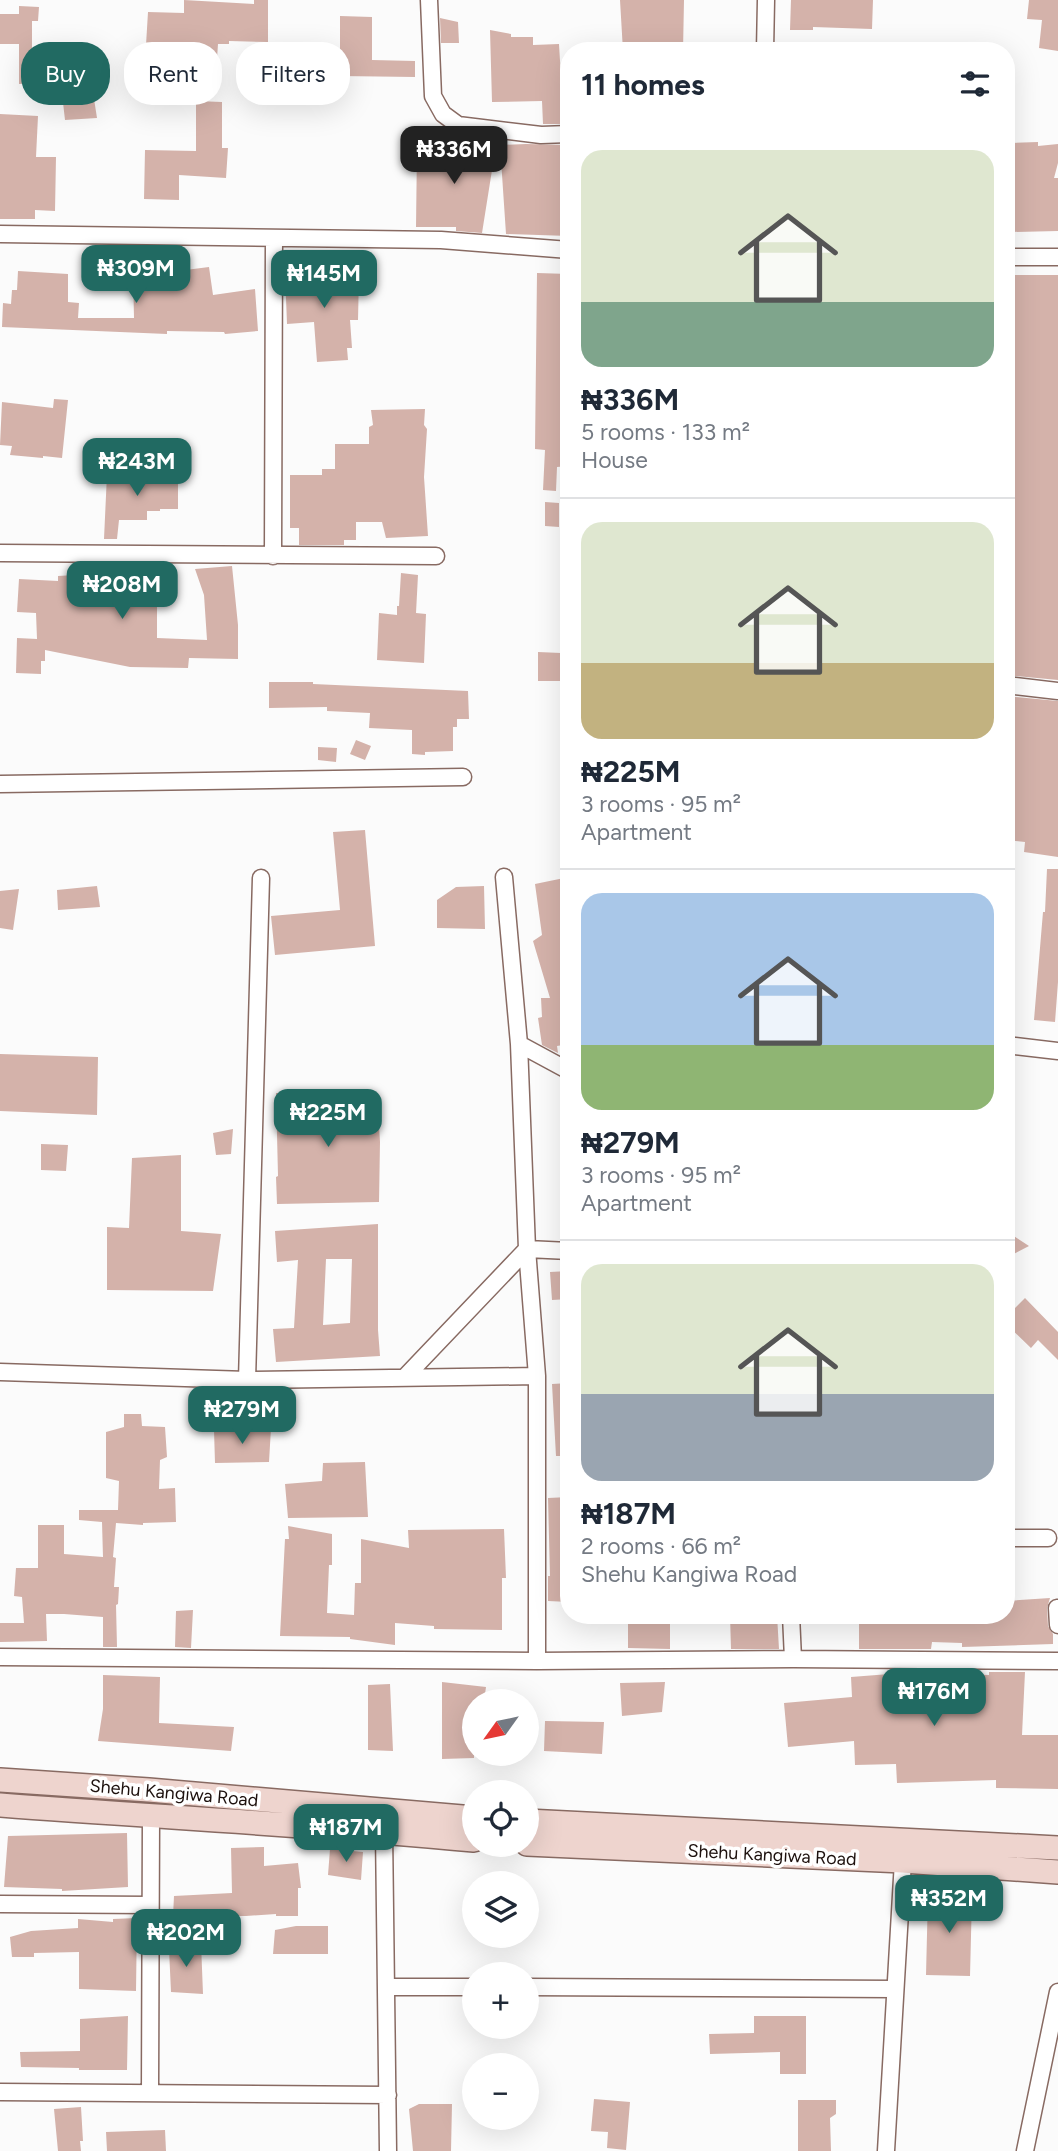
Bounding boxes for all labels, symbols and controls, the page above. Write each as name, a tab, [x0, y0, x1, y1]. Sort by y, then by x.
chip: Buy	[21, 42, 110, 105]
chip: Rent	[124, 42, 222, 105]
chip: Filters	[236, 42, 350, 105]
icon: filters	[956, 65, 994, 103]
text: 11 homes	[581, 66, 705, 103]
pin: ₦336M	[405, 127, 503, 186]
text: ₦336M	[416, 135, 492, 163]
icon: home	[725, 195, 851, 321]
pin: ₦309M	[87, 246, 185, 305]
pin: ₦145M	[275, 250, 373, 310]
text: ₦309M	[97, 254, 175, 282]
text: ₦145M	[287, 259, 361, 287]
text: ₦336M	[581, 381, 679, 418]
text: 5 rooms · 133 m²	[581, 418, 750, 446]
pin: ₦243M	[88, 438, 186, 498]
text: House	[581, 446, 648, 474]
text: ₦243M	[99, 447, 176, 475]
pin: ₦208M	[73, 562, 171, 621]
icon: home	[725, 567, 851, 693]
text: ₦208M	[83, 570, 161, 598]
text: ₦225M	[581, 753, 681, 790]
text: 3 rooms · 95 m²	[581, 790, 741, 818]
text: Apartment	[581, 818, 692, 846]
icon: home	[725, 938, 851, 1064]
pin: ₦225M	[279, 1090, 377, 1149]
text: ₦225M	[290, 1098, 366, 1126]
text: ₦279M	[581, 1124, 680, 1161]
text: 3 rooms · 95 m²	[581, 1161, 741, 1189]
text: Apartment	[581, 1189, 692, 1217]
icon: home	[725, 1309, 851, 1435]
pin: ₦279M	[193, 1386, 291, 1446]
text: ₦279M	[204, 1395, 280, 1423]
text: ₦187M	[581, 1495, 676, 1532]
text: 2 rooms · 66 m²	[581, 1532, 741, 1560]
text: Shehu Kangiwa Road	[581, 1560, 797, 1588]
pin: ₦176M	[885, 1668, 983, 1728]
text: ₦176M	[898, 1677, 970, 1705]
north arrow	[462, 1689, 539, 1766]
map controls	[462, 1689, 539, 2130]
street label: Shehu Kangiwa Road	[89, 1775, 259, 1811]
button: locate	[462, 1780, 539, 1857]
pin: ₦187M	[297, 1804, 395, 1864]
text: ₦187M	[310, 1813, 382, 1841]
street label: Shehu Kangiwa Road	[687, 1840, 857, 1870]
button: layers	[462, 1871, 539, 1948]
pin: ₦352M	[900, 1876, 998, 1935]
text: ₦352M	[911, 1884, 987, 1912]
pin: ₦202M	[137, 1910, 235, 1969]
text: ₦202M	[147, 1918, 225, 1946]
button: +	[462, 1962, 539, 2039]
button: −	[462, 2053, 539, 2130]

